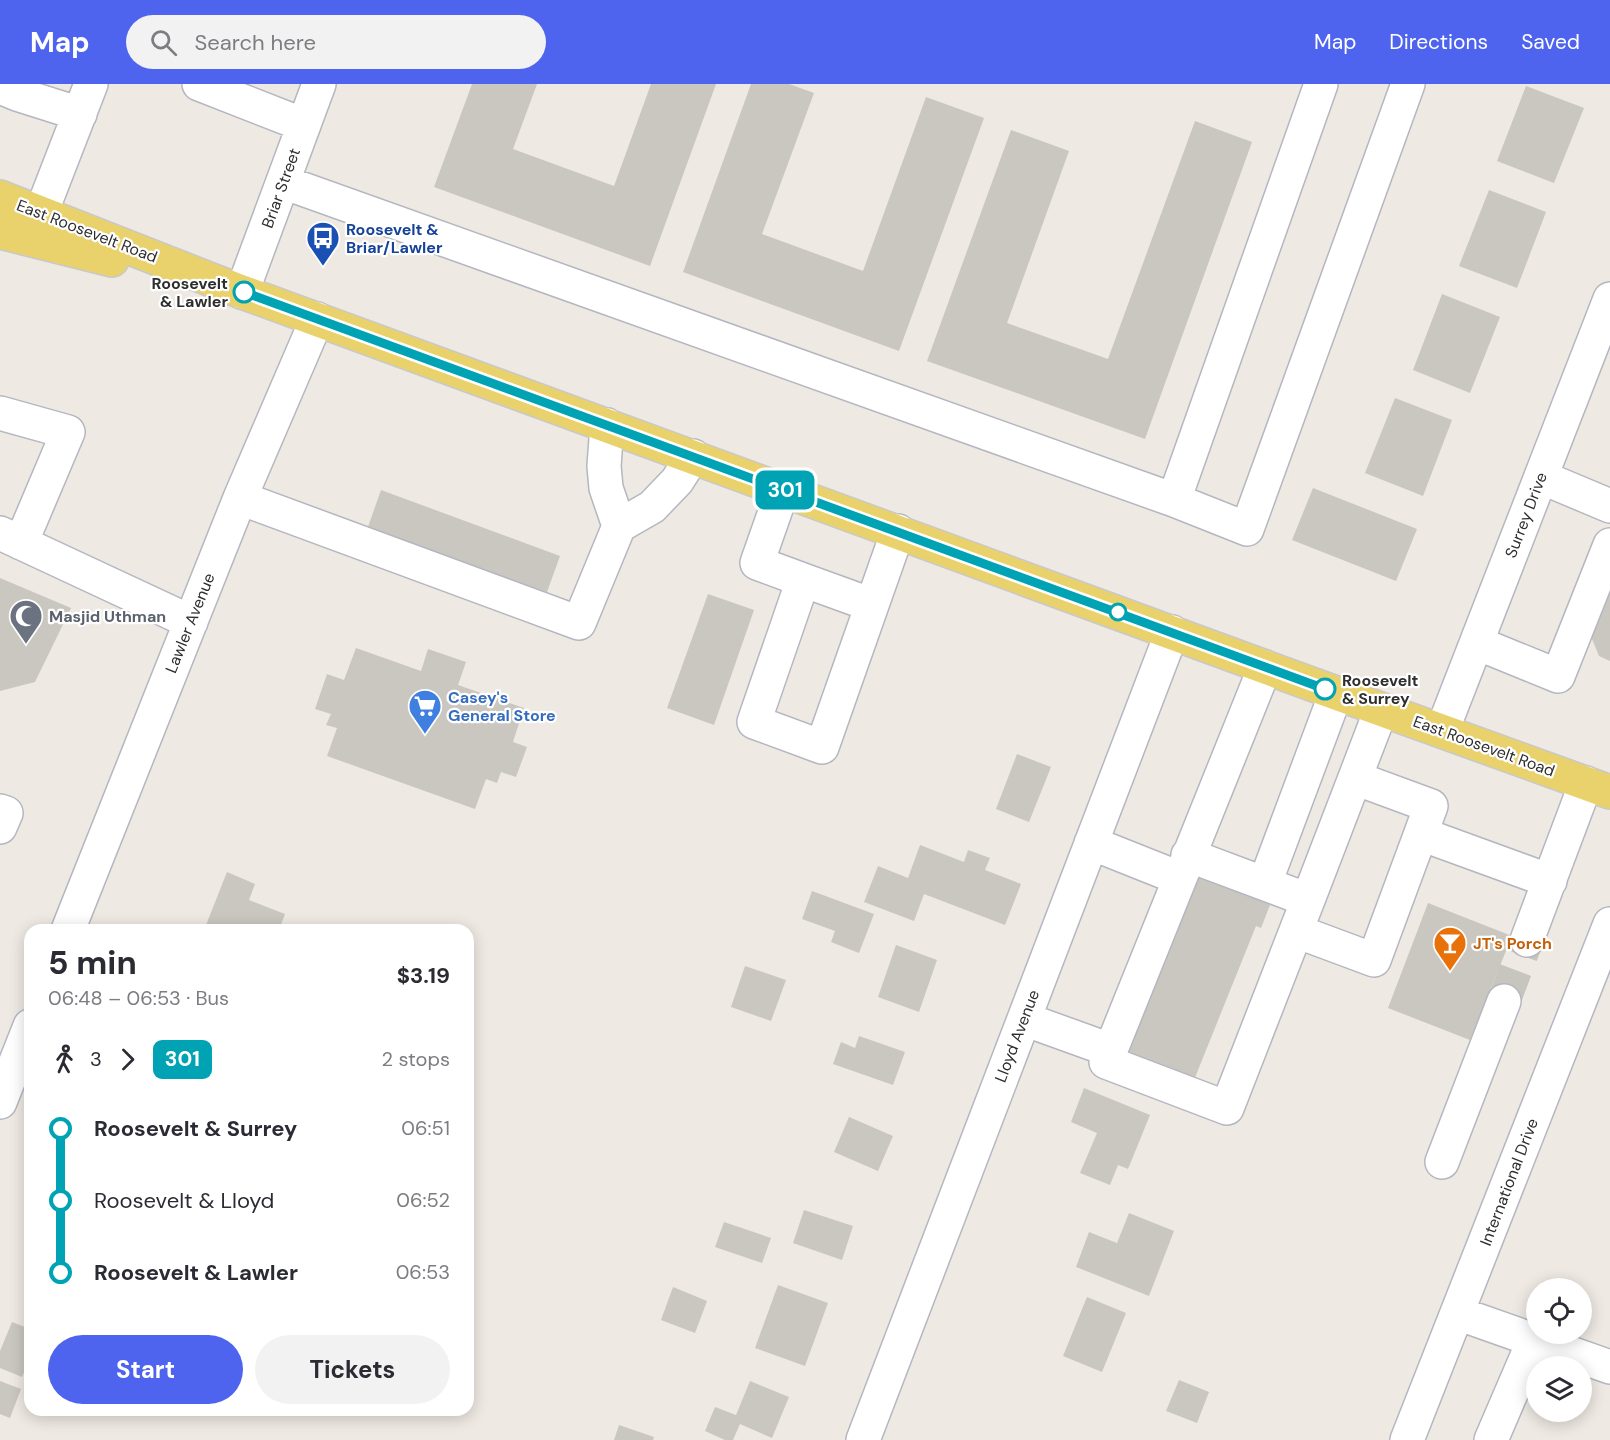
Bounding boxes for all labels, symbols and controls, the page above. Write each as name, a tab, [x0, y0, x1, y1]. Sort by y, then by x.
search box	[126, 15, 546, 69]
text: Map	[30, 24, 90, 61]
icon: search	[147, 26, 180, 59]
text: Search here	[195, 28, 316, 57]
text: Map	[1314, 28, 1356, 56]
text: Directions	[1389, 28, 1488, 56]
text: Saved	[1521, 28, 1580, 56]
street label: Briar Street	[257, 145, 305, 231]
street label: East Roosevelt Road	[14, 194, 160, 268]
place label: Roosevelt & Briar/Lawler	[346, 219, 443, 258]
bus stop icon: Roosevelt & Briar/Lawler	[305, 220, 341, 267]
place label: Roosevelt & Lawler	[152, 273, 228, 312]
marker: Roosevelt & Lawler	[233, 281, 255, 303]
street label: Surrey Drive	[1500, 469, 1552, 561]
line badge: 301	[750, 470, 820, 510]
text: 301	[767, 476, 803, 504]
street label: Lawler Avenue	[160, 570, 220, 676]
mosque icon: Masjid Uthman	[8, 598, 44, 645]
unlabelled marker	[1109, 603, 1127, 621]
place label: Masjid Uthman	[49, 606, 166, 627]
place label: Roosevelt & Surrey	[1342, 670, 1419, 709]
marker: Roosevelt & Surrey	[1314, 678, 1336, 700]
place label: Casey's General Store	[448, 687, 556, 726]
supermarket icon: Casey's General Store	[407, 688, 443, 735]
street label: East Roosevelt Road	[1410, 711, 1558, 781]
bar icon: JT's Porch	[1432, 925, 1468, 972]
place label: JT's Porch	[1473, 933, 1552, 954]
text: 5 min	[48, 941, 137, 984]
text: $3.19	[397, 961, 450, 990]
text: 06:48 – 06:53 · Bus	[48, 985, 229, 1011]
street label: Lloyd Avenue	[990, 987, 1044, 1085]
icon: walk	[48, 1043, 81, 1076]
icon: forward	[111, 1043, 144, 1076]
text: 301	[165, 1045, 200, 1073]
text: 3	[90, 1046, 102, 1072]
text: 2 stops	[382, 1046, 450, 1072]
text: Roosevelt & Surrey	[94, 1114, 297, 1143]
text: 06:51	[401, 1115, 450, 1141]
street label: International Drive	[1475, 1115, 1543, 1249]
text: Roosevelt & Lloyd	[94, 1186, 274, 1215]
text: 06:52	[396, 1187, 450, 1213]
text: Roosevelt & Lawler	[94, 1258, 298, 1287]
text: 06:53	[396, 1259, 450, 1285]
map controls	[1526, 1278, 1592, 1422]
button: locate	[1526, 1278, 1592, 1344]
button: Start	[48, 1335, 243, 1404]
button: Tickets	[255, 1335, 450, 1404]
button: layers	[1526, 1356, 1592, 1422]

